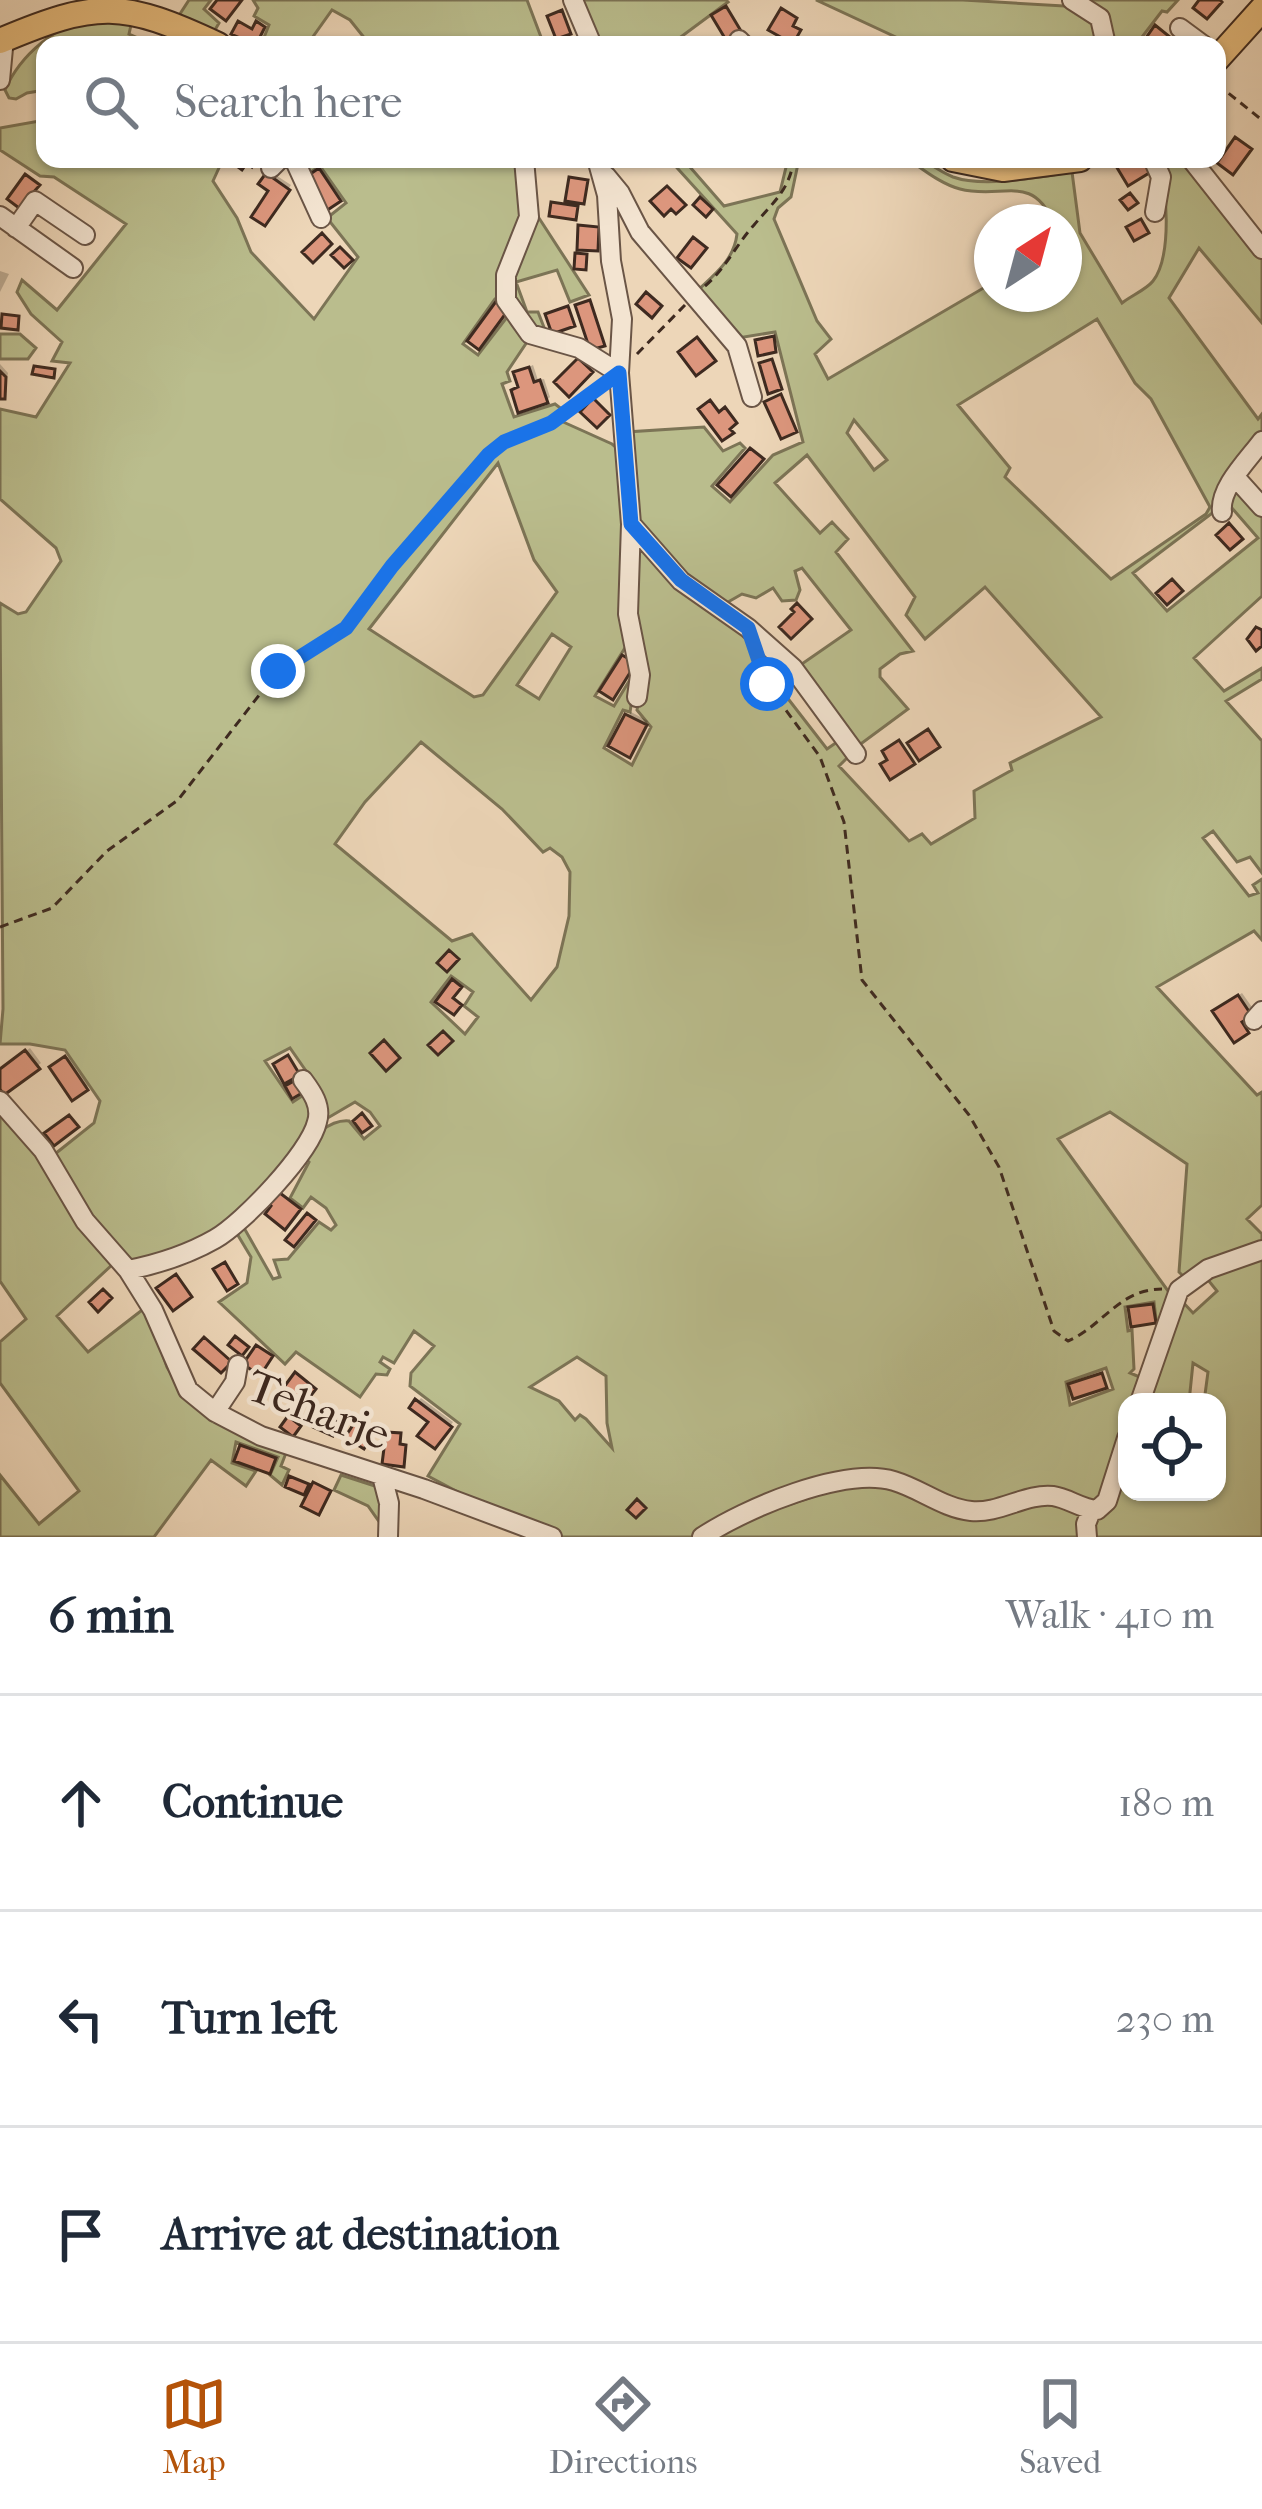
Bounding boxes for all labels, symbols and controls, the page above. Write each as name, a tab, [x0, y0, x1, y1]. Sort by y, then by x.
search box	[36, 36, 1226, 168]
icon: search	[78, 69, 144, 135]
text: Search here	[174, 76, 402, 129]
north arrow	[974, 204, 1082, 312]
route end	[251, 644, 305, 698]
route start	[740, 657, 794, 711]
street label: Teharje	[240, 1359, 397, 1462]
map controls	[1118, 1393, 1226, 1501]
button: locate	[1118, 1393, 1226, 1501]
text: 6 min	[48, 1585, 174, 1645]
text: Walk · 410 m	[1006, 1592, 1214, 1638]
icon: ahead	[48, 1770, 114, 1836]
text: Continue	[162, 1776, 343, 1829]
text: 180 m	[1118, 1780, 1214, 1826]
icon: left	[48, 1986, 114, 2052]
text: Turn left	[162, 1992, 337, 2045]
text: 230 m	[1116, 1996, 1214, 2042]
icon: arrive	[48, 2202, 114, 2268]
text: Arrive at destination	[162, 2208, 559, 2261]
tab: Map	[161, 2371, 227, 2482]
tab: Directions	[549, 2371, 697, 2482]
tab: Saved	[1019, 2371, 1101, 2482]

